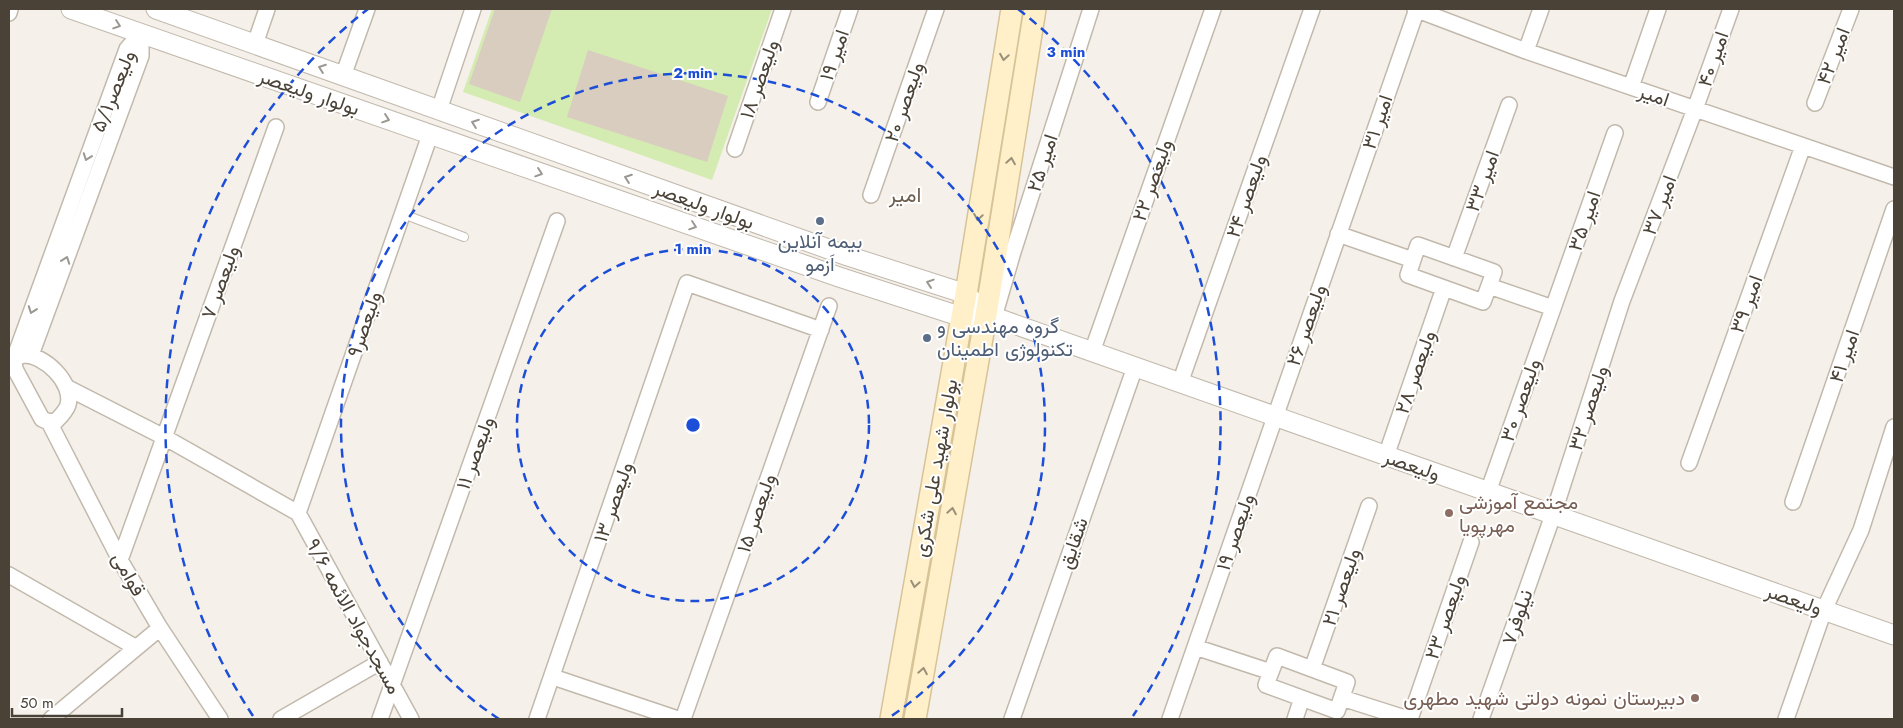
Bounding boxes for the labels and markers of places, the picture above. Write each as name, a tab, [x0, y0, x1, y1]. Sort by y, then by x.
marker: بیمه آنلاین اَزمو	[814, 215, 826, 227]
place label: بیمه آنلاین اَزمو	[778, 227, 862, 279]
place label: گروه مهندسی و تکنولوژی اطمینان	[937, 312, 1073, 364]
marker: گروه مهندسی و تکنولوژی اطمینان	[921, 332, 933, 344]
centre of rings	[684, 416, 702, 434]
place label: مجتمع آموزشی مهرپویا	[1459, 488, 1578, 540]
marker: مجتمع آموزشی مهرپویا	[1443, 507, 1455, 519]
place label: دبیرستان نمونه دولتی شهید مطهری	[1403, 684, 1685, 713]
marker: دبیرستان نمونه دولتی شهید مطهری	[1689, 692, 1701, 704]

